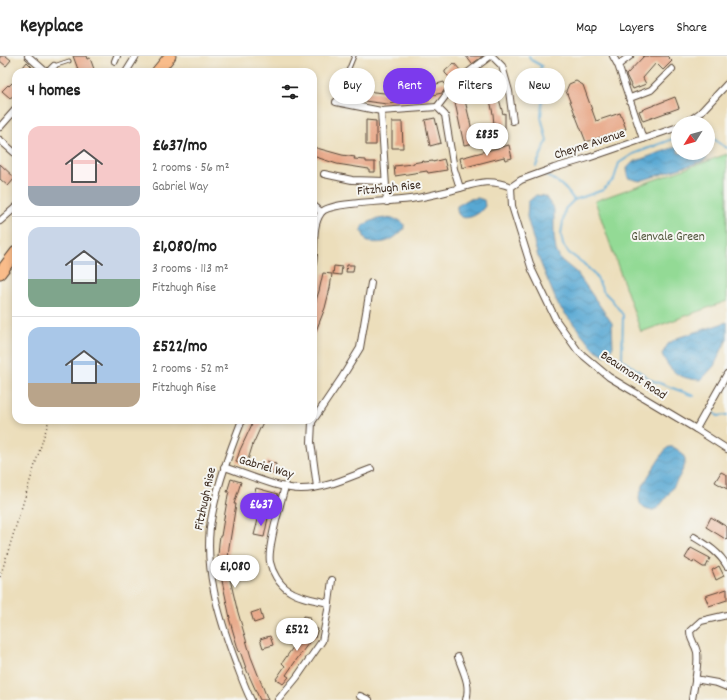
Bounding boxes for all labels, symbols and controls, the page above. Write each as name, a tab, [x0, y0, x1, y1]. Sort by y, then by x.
text: Keyplace	[20, 14, 83, 41]
text: Map	[576, 18, 597, 38]
text: Layers	[619, 18, 654, 38]
text: Share	[676, 18, 707, 38]
chip: Buy	[329, 68, 375, 104]
chip: Rent	[383, 68, 436, 104]
chip: Filters	[444, 68, 507, 104]
chip: New	[515, 68, 565, 104]
text: 4 homes	[28, 80, 81, 104]
icon: filters	[279, 81, 301, 103]
north arrow	[671, 116, 715, 160]
map controls	[671, 116, 715, 160]
pin: £835	[463, 123, 511, 157]
street label: Cheyne Avenue	[552, 125, 628, 165]
text: £835	[475, 126, 499, 145]
text: £637/mo	[152, 135, 207, 159]
icon: home	[60, 142, 108, 190]
text: 2 rooms · 56 m²	[152, 159, 229, 178]
street label: Fitzhugh Rise	[356, 176, 422, 202]
text: Gabriel Way	[152, 178, 208, 197]
park label: Glenvale Green	[631, 228, 705, 247]
text: £1,080/mo	[152, 236, 217, 260]
icon: home	[60, 243, 108, 291]
text: 3 rooms · 113 m²	[152, 260, 229, 279]
text: Fitzhugh Rise	[152, 279, 216, 298]
text: £522/mo	[152, 336, 207, 360]
icon: home	[60, 343, 108, 391]
street label: Beaumont Road	[596, 347, 670, 405]
text: 2 rooms · 52 m²	[152, 360, 229, 379]
text: Fitzhugh Rise	[152, 379, 216, 398]
street label: Gabriel Way	[236, 451, 296, 485]
street label: Fitzhugh Rise	[190, 465, 222, 532]
pin: £637	[237, 493, 285, 527]
text: £637	[249, 496, 273, 515]
pin: £1,080	[202, 555, 268, 589]
text: £1,080	[219, 558, 251, 577]
pin: £522	[273, 618, 321, 652]
text: £522	[285, 621, 309, 640]

